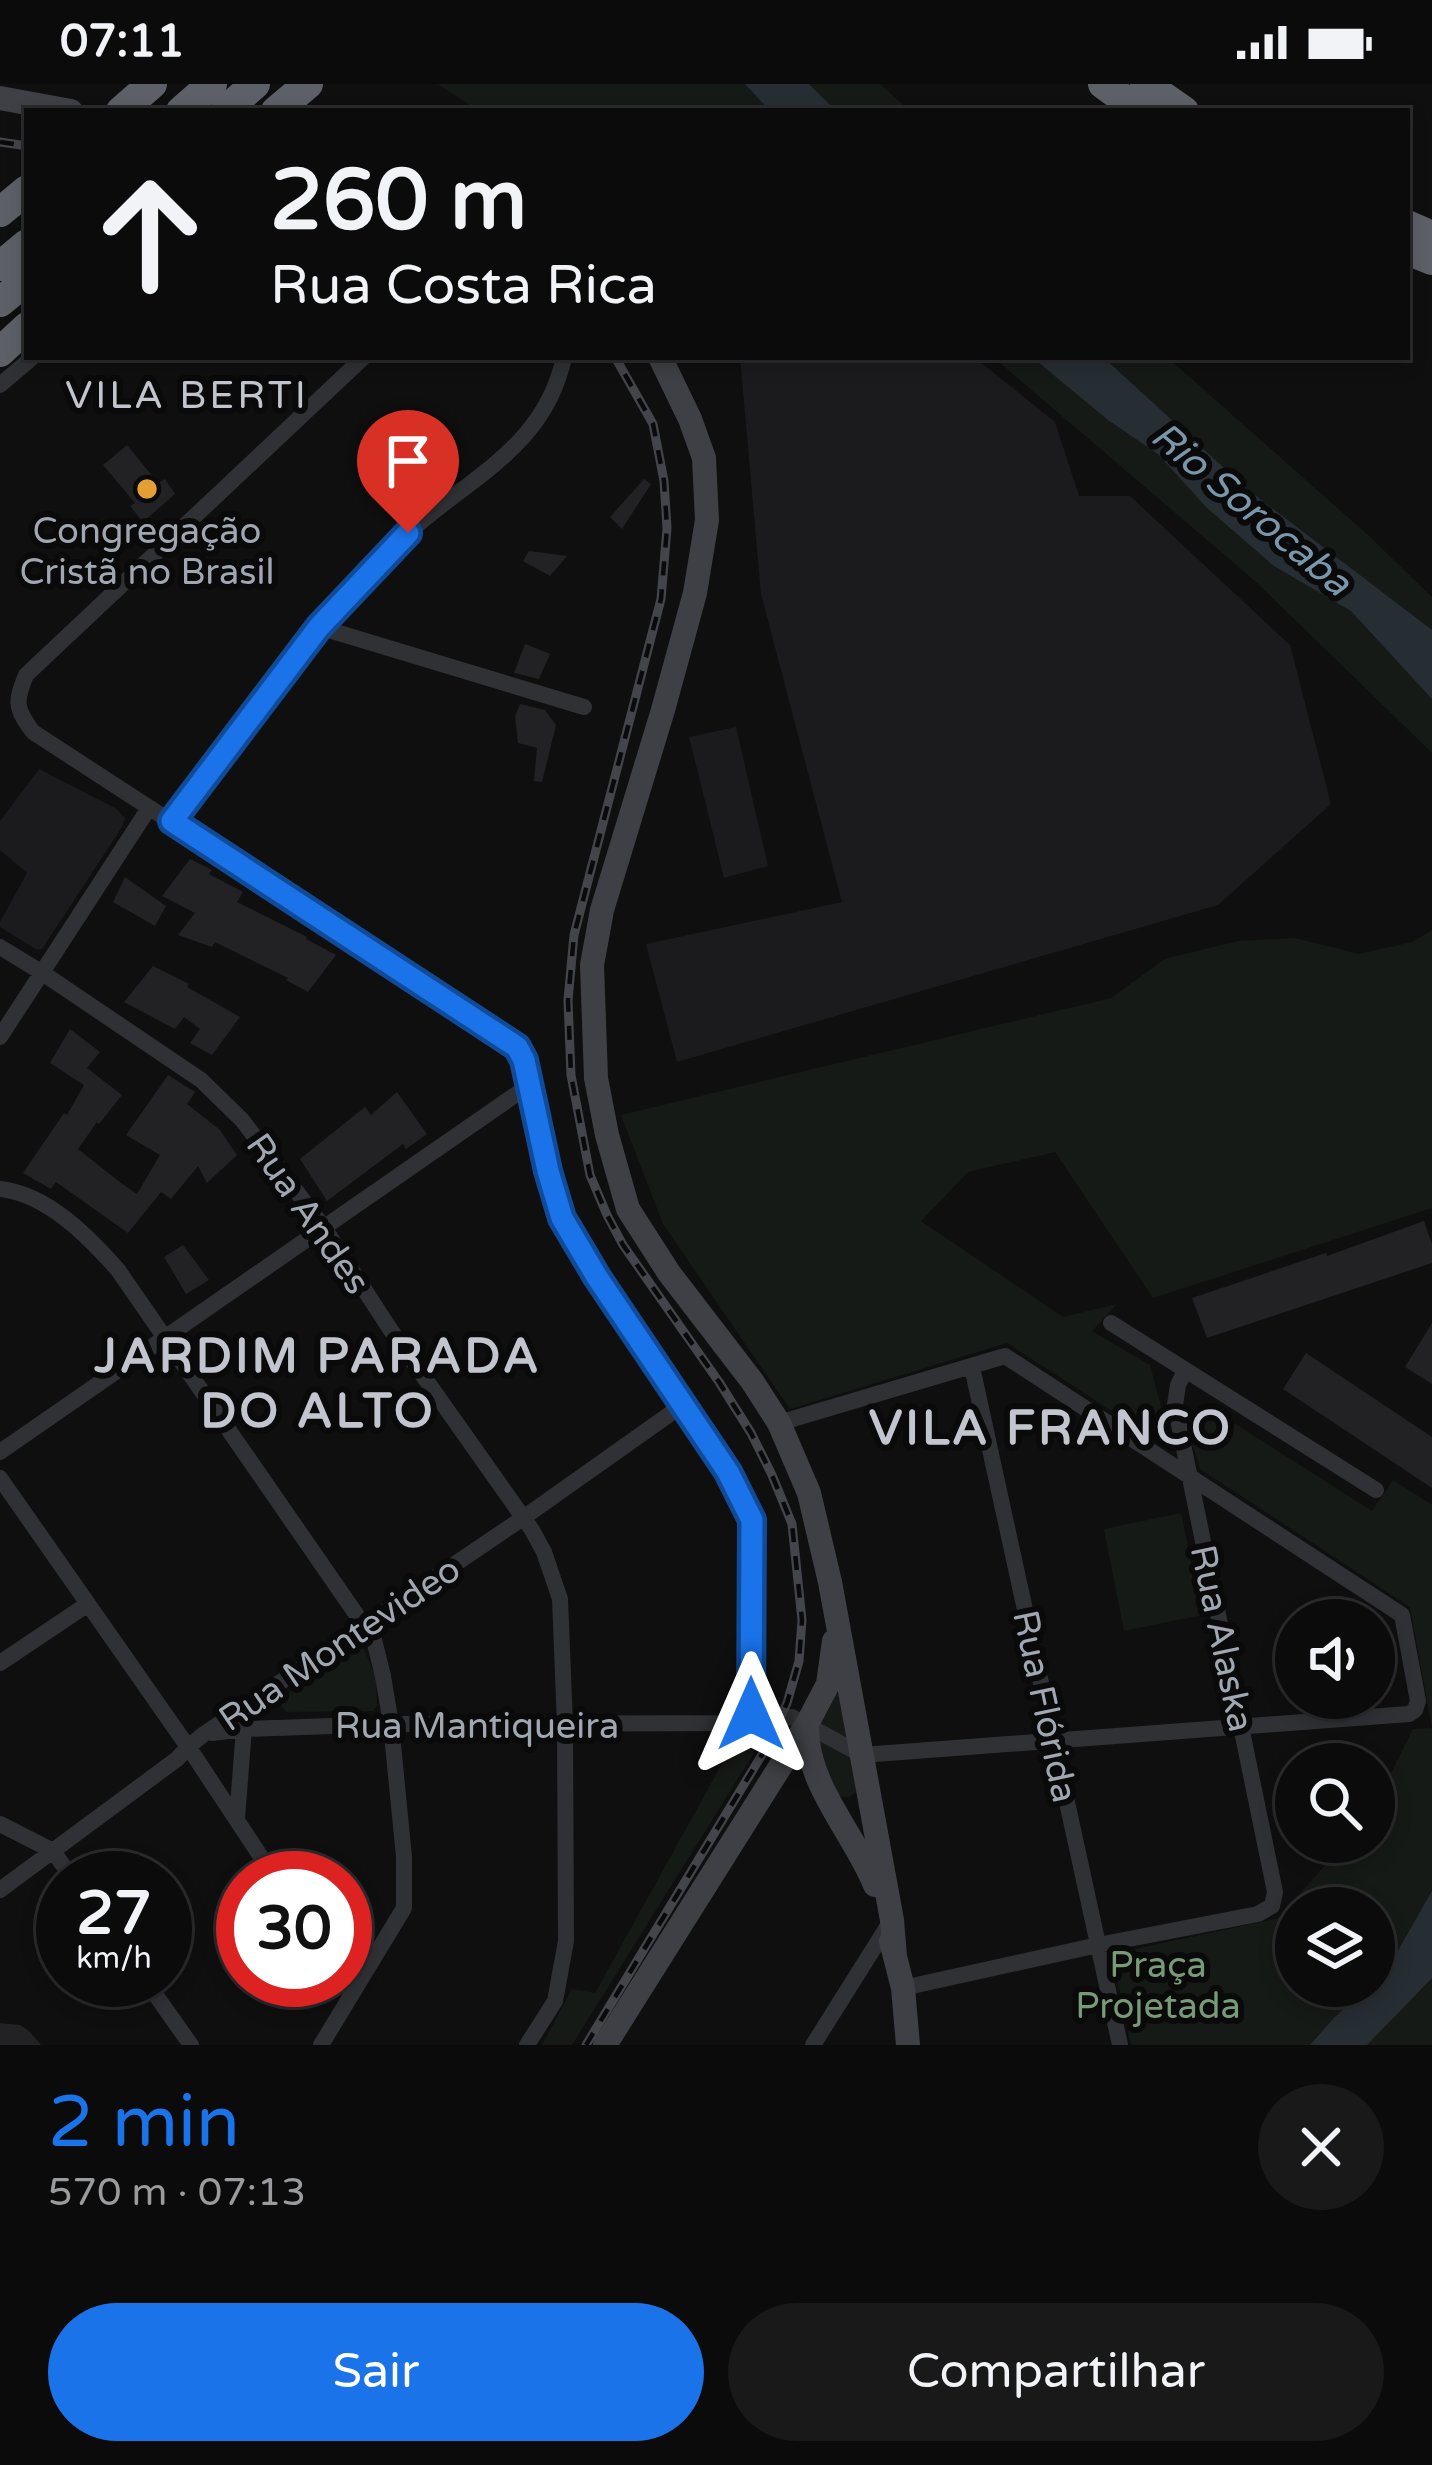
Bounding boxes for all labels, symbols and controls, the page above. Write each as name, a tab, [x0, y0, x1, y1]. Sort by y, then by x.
text: 07:11	[60, 15, 185, 69]
text: 260 m	[270, 151, 527, 252]
icon: ahead	[72, 156, 228, 312]
text: Rua Costa Rica	[270, 253, 657, 318]
district label: VILA BERTI	[65, 372, 309, 419]
pin	[357, 410, 459, 533]
water label: Rio Sorocaba	[1142, 412, 1361, 607]
icon: arrive	[375, 428, 441, 494]
marker: Congregação Cristã no Brasil	[134, 476, 160, 502]
place label: Congregação Cristã no Brasil	[19, 510, 275, 594]
street label: Rua Andes	[237, 1125, 379, 1302]
district label: JARDIM PARADA DO ALTO	[93, 1328, 542, 1441]
district label: VILA FRANCO	[869, 1400, 1233, 1458]
street label: Rua Alaska	[1181, 1541, 1262, 1736]
street label: Rua Montevideo	[211, 1548, 469, 1741]
map controls	[1275, 1599, 1395, 2007]
button: sound	[1275, 1599, 1395, 1719]
street label: Rua Flórida	[1003, 1606, 1086, 1806]
position arrow	[688, 1651, 814, 1777]
street label: Rua Mantiqueira	[335, 1705, 619, 1748]
button: search	[1275, 1743, 1395, 1863]
speed limit sign: 30	[216, 1851, 372, 2007]
text: 27	[76, 1878, 152, 1950]
button: layers	[1275, 1887, 1395, 2007]
text: km/h	[76, 1940, 152, 1977]
park label: Praça Projetada	[1075, 1944, 1241, 2028]
text: 2 min	[48, 2080, 240, 2167]
button: close	[1258, 2084, 1384, 2210]
text: 570 m · 07:13	[48, 2169, 306, 2216]
button: Sair	[48, 2303, 704, 2441]
button: Compartilhar	[728, 2303, 1384, 2441]

